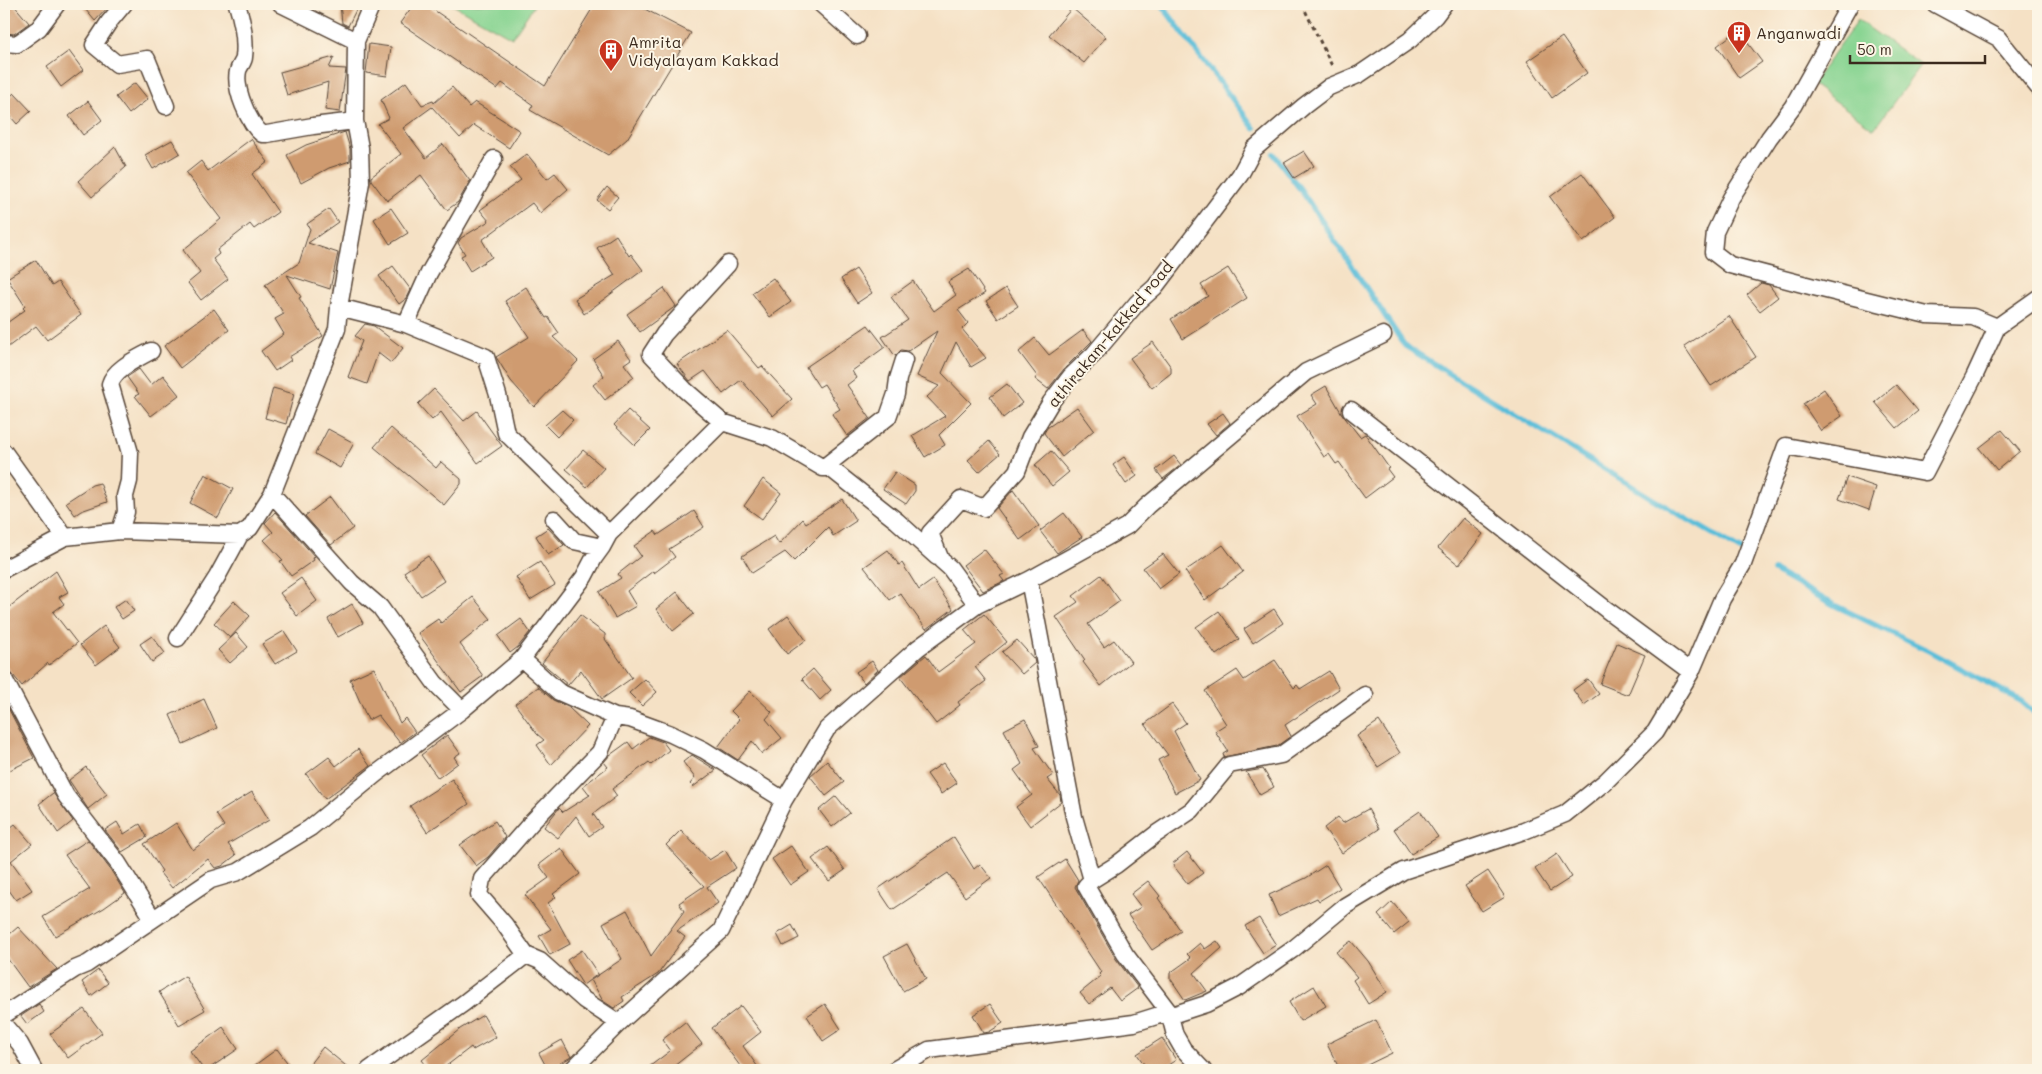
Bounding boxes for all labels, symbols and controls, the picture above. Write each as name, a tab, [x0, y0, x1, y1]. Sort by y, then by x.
building icon: Anganwadi	[1726, 20, 1752, 54]
place label: Anganwadi	[1756, 22, 1841, 43]
place label: Amrita Vidyalayam Kakkad	[628, 31, 779, 70]
scale bar	[1850, 32, 1984, 64]
building icon: Amrita Vidyalayam Kakkad	[598, 38, 624, 72]
text: 50 m	[1857, 39, 1892, 59]
street label: athirakam-kakkad road	[1042, 256, 1177, 411]

